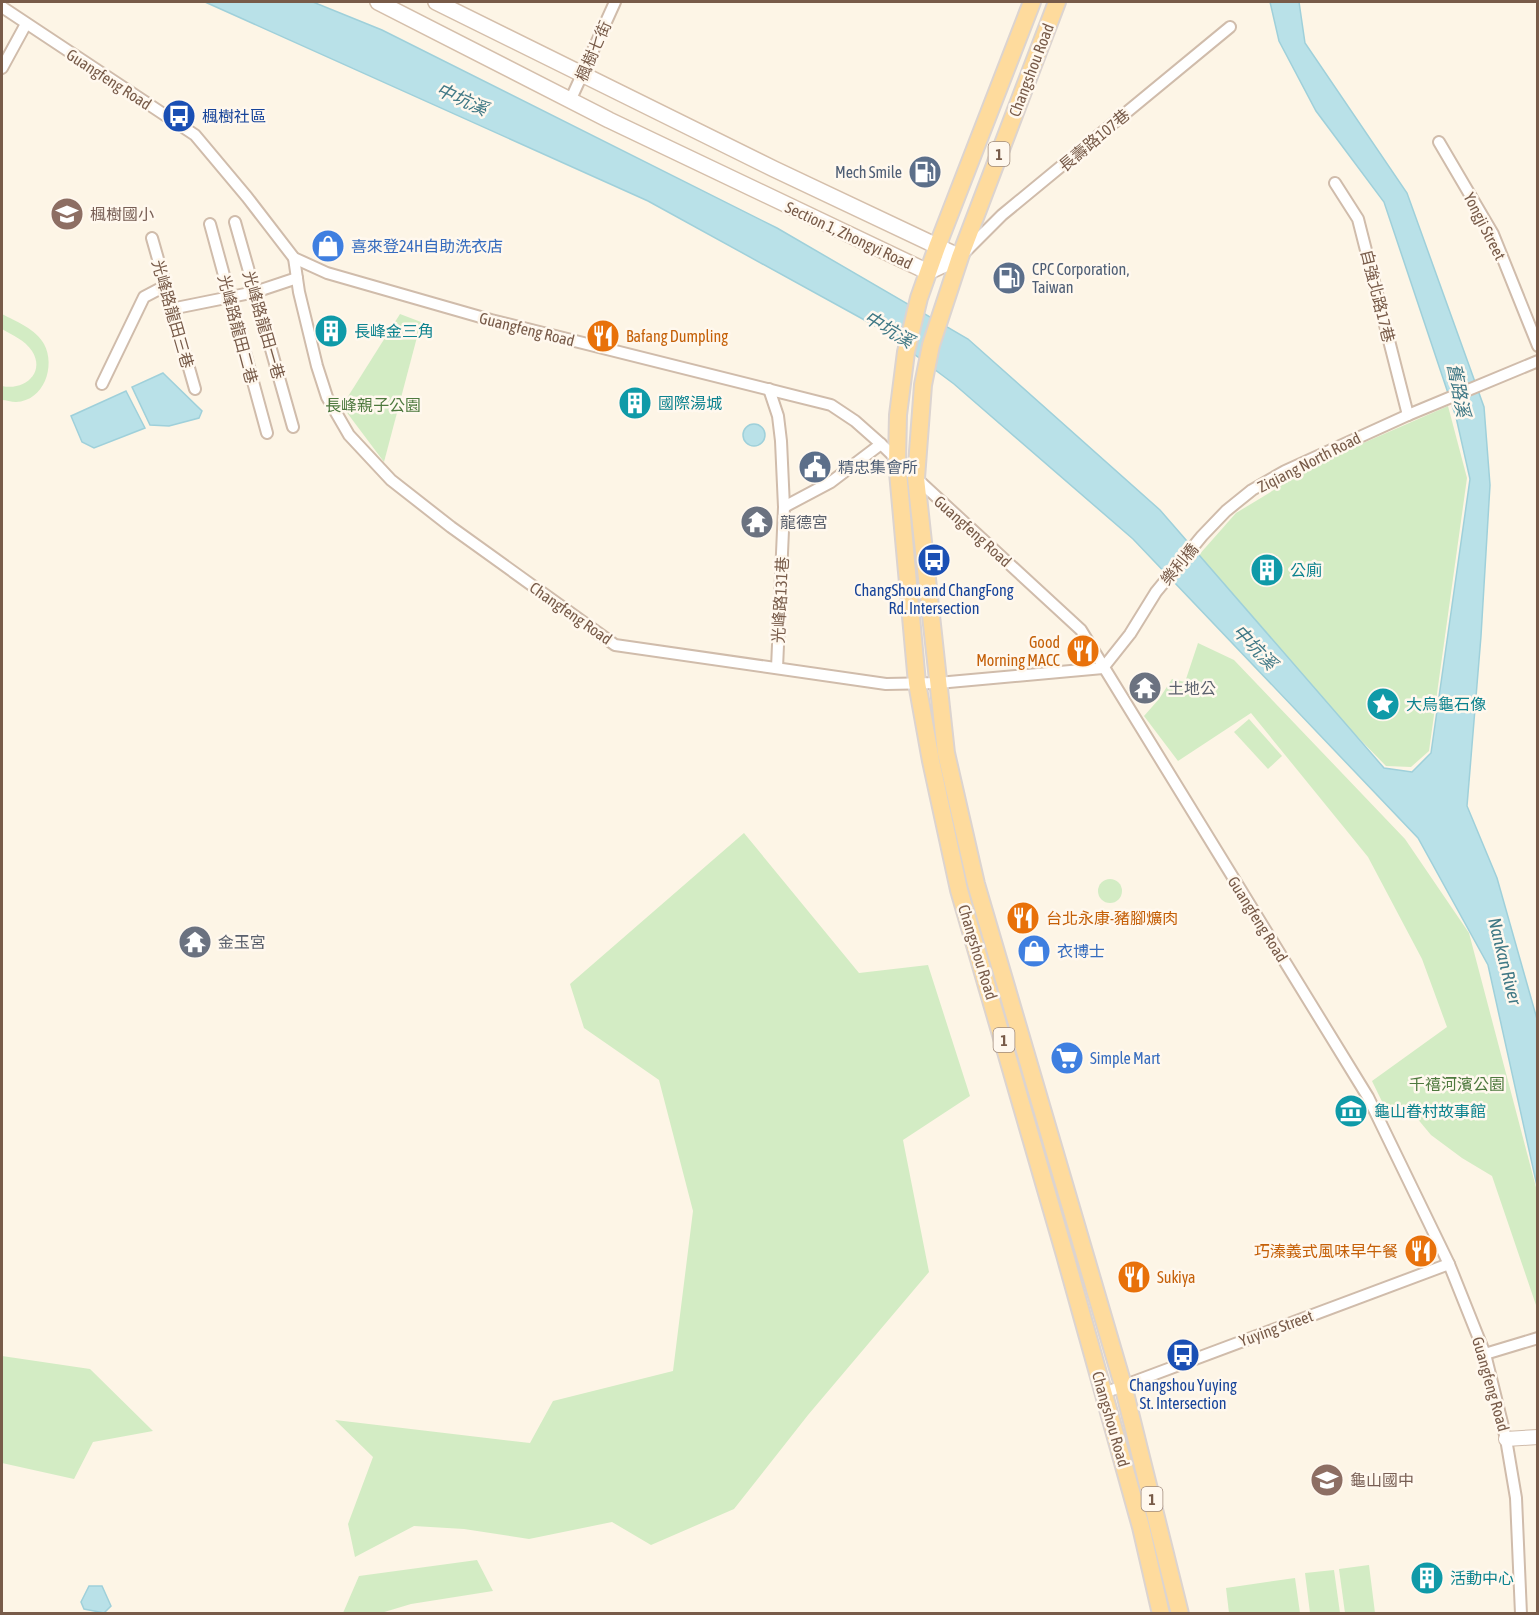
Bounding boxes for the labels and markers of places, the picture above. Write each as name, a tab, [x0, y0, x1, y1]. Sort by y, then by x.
bus stop icon: 楓樹社區	[161, 98, 197, 134]
place label: 楓樹社區	[202, 107, 266, 125]
fuel station icon: Mech Smile	[907, 154, 943, 190]
place label: Mech Smile	[835, 163, 902, 181]
school or university icon: 楓樹國小	[49, 196, 85, 232]
place label: 楓樹國小	[90, 205, 154, 223]
shop icon: 喜來登24H自助洗衣店	[310, 228, 346, 264]
place label: 喜來登24H自助洗衣店	[351, 237, 503, 255]
fuel station icon: CPC Corporation, Taiwan	[991, 260, 1027, 296]
place label: CPC Corporation, Taiwan	[1032, 260, 1129, 296]
building icon: 長峰金三角	[313, 313, 349, 349]
restaurant icon: Bafang Dumpling	[585, 318, 621, 354]
place label: 長峰金三角	[354, 322, 434, 340]
place label: Bafang Dumpling	[626, 327, 728, 346]
building icon: 國際湯城	[617, 385, 653, 421]
place label: 國際湯城	[658, 394, 722, 412]
public building icon: 精忠集會所	[797, 449, 833, 485]
place label: 精忠集會所	[838, 458, 918, 476]
temple icon: 龍德宮	[739, 504, 775, 540]
place label: 龍德宮	[780, 513, 828, 531]
bus stop icon: ChangShou and ChangFong Rd. Intersection	[916, 542, 952, 578]
building icon: 公廁	[1249, 552, 1285, 588]
place label: 公廁	[1290, 561, 1322, 579]
place label: ChangShou and ChangFong Rd. Intersection	[854, 581, 1014, 617]
place label: Good Morning MACC	[976, 633, 1060, 670]
restaurant icon: Good Morning MACC	[1065, 633, 1101, 669]
temple icon: 土地公	[1127, 670, 1163, 706]
place label: 土地公	[1168, 679, 1216, 697]
place icon: 大烏龜石像	[1365, 686, 1401, 722]
place label: 大烏龜石像	[1406, 695, 1486, 713]
restaurant icon: 台北永康-豬腳爌肉	[1005, 900, 1041, 936]
place label: 台北永康-豬腳爌肉	[1046, 909, 1178, 927]
temple icon: 金玉宮	[177, 924, 213, 960]
place label: 金玉宮	[218, 933, 266, 951]
shop icon: 衣博士	[1016, 933, 1052, 969]
place label: 衣博士	[1057, 942, 1105, 960]
supermarket icon: Simple Mart	[1049, 1040, 1085, 1076]
place label: Simple Mart	[1090, 1049, 1161, 1068]
museum icon: 龜山眷村故事館	[1333, 1093, 1369, 1129]
place label: 龜山眷村故事館	[1374, 1102, 1486, 1120]
restaurant icon: 巧溱義式風味早午餐	[1403, 1233, 1439, 1269]
place label: 巧溱義式風味早午餐	[1254, 1242, 1398, 1260]
restaurant icon: Sukiya	[1116, 1259, 1152, 1295]
place label: Sukiya	[1157, 1268, 1196, 1287]
bus stop icon: Changshou Yuying St. Intersection	[1165, 1337, 1201, 1373]
place label: Changshou Yuying St. Intersection	[1129, 1376, 1237, 1412]
school or university icon: 龜山國中	[1309, 1462, 1345, 1498]
place label: 龜山國中	[1350, 1471, 1414, 1489]
building icon: 活動中心	[1409, 1560, 1445, 1596]
place label: 活動中心	[1450, 1569, 1514, 1587]

